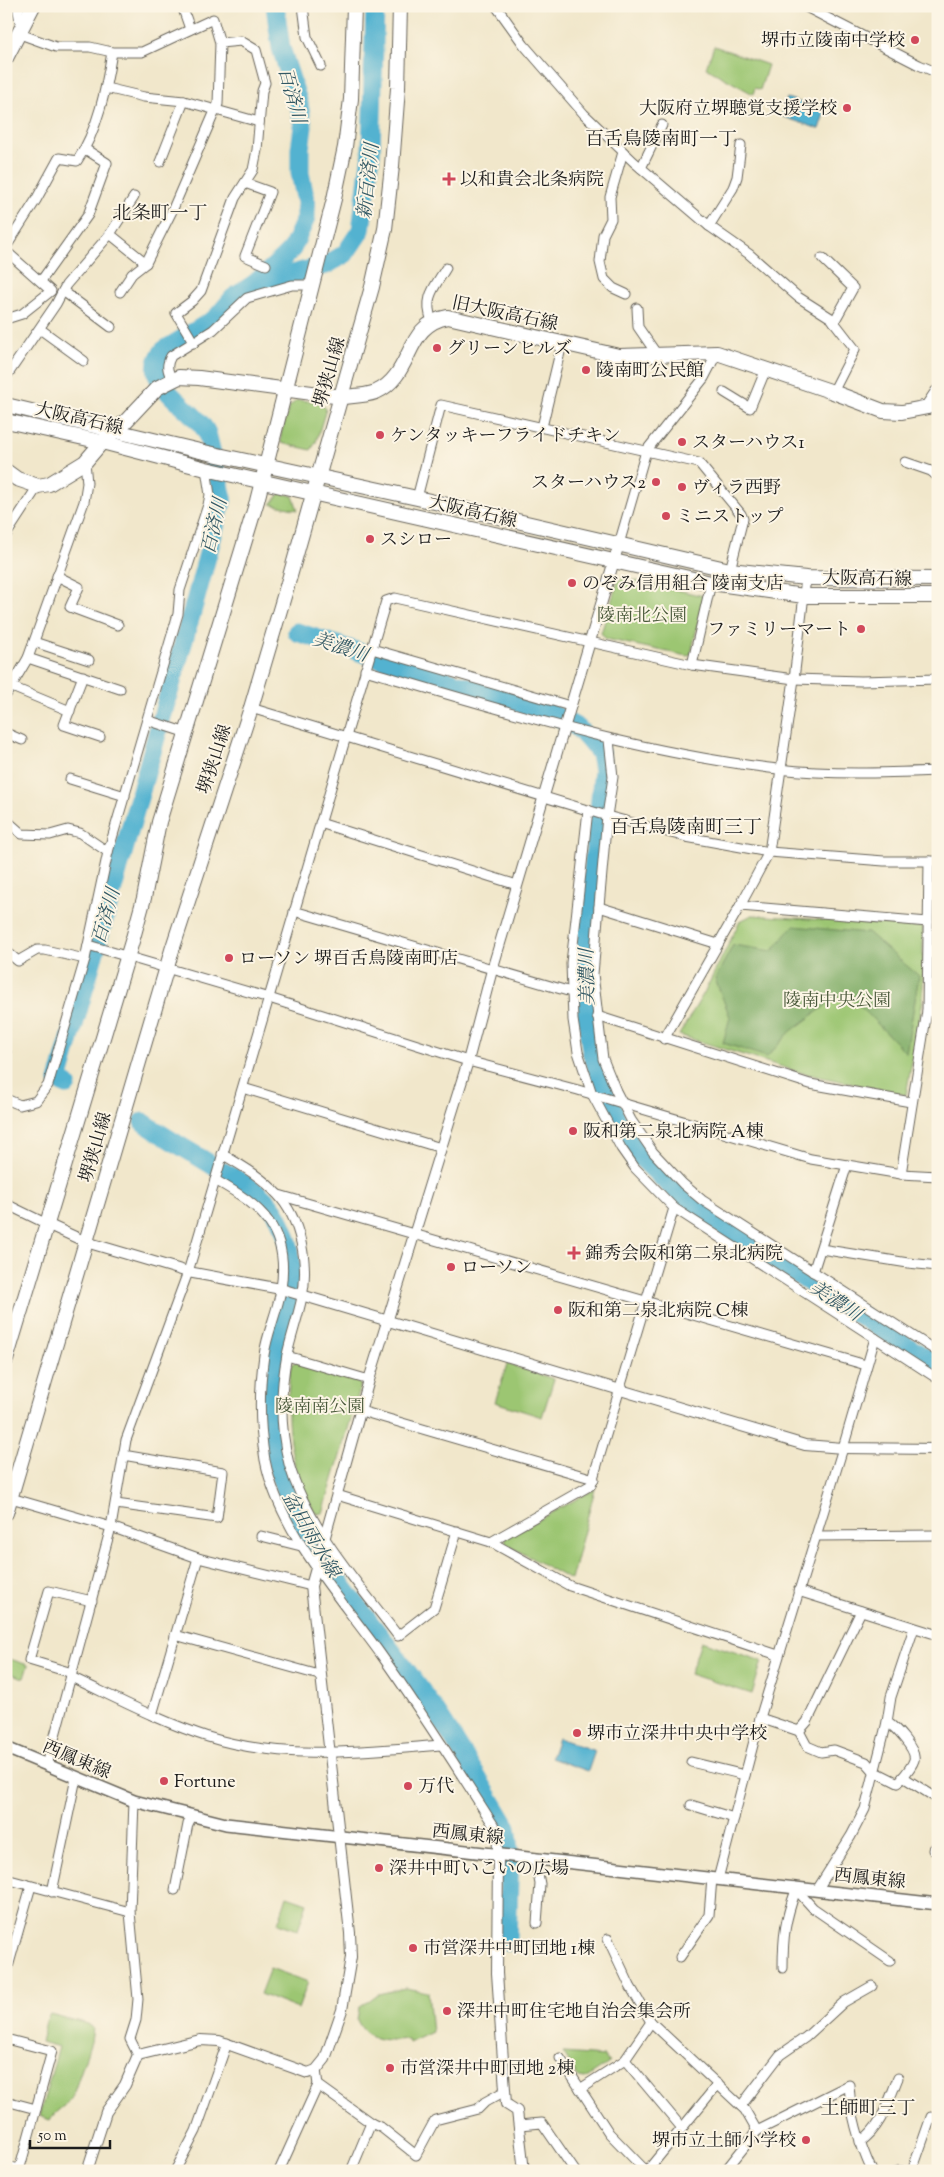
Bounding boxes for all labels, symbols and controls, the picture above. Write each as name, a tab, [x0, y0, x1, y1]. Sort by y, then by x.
place label: 堺市立陵南中学校	[761, 29, 905, 55]
marker: 堺市立陵南中学校	[909, 34, 921, 46]
water label: 百済川	[270, 65, 312, 129]
place label: 大阪府立堺聴覚支援学校	[639, 97, 837, 123]
marker: 大阪府立堺聴覚支援学校	[841, 102, 853, 114]
district label: 百舌鳥陵南町一丁	[585, 127, 737, 154]
water label: 新百済川	[352, 140, 387, 220]
place label: 以和貴会北条病院	[460, 168, 604, 194]
marker: 以和貴会北条病院	[442, 172, 456, 186]
district label: 北条町一丁	[112, 201, 208, 228]
street label: 旧大阪高石線	[449, 291, 560, 339]
street label: 堺狭山線	[309, 334, 353, 411]
place label: グリーンヒルズ	[447, 337, 572, 363]
marker: グリーンヒルズ	[431, 342, 443, 354]
place label: 陵南町公民館	[596, 359, 704, 385]
marker: 陵南町公民館	[580, 364, 592, 376]
street label: 大阪高石線	[32, 397, 125, 443]
place label: ケンタッキーフライドチキン	[390, 424, 621, 450]
marker: ケンタッキーフライドチキン	[374, 429, 386, 441]
place label: スターハウス1	[692, 431, 805, 457]
marker: スターハウス1	[676, 436, 688, 448]
place label: スターハウス2	[531, 471, 647, 497]
marker: スターハウス2	[650, 476, 662, 488]
place label: ヴィラ西野	[692, 476, 781, 502]
marker: ヴィラ西野	[676, 481, 688, 493]
street label: 大阪高石線	[426, 490, 519, 536]
water label: 百済川	[196, 494, 235, 557]
place label: ミニストップ	[676, 505, 783, 531]
marker: ミニストップ	[660, 510, 672, 522]
place label: スシロー	[380, 528, 452, 554]
marker: スシロー	[364, 533, 376, 545]
street label: 大阪高石線	[822, 566, 912, 594]
place label: のぞみ信用組合 陵南支店	[582, 572, 784, 598]
marker: のぞみ信用組合 陵南支店	[566, 577, 578, 589]
park label: 陵南北公園	[597, 604, 687, 630]
place label: ファミリーマート	[707, 618, 851, 644]
marker: ファミリーマート	[855, 623, 867, 635]
water label: 美濃川	[309, 627, 373, 671]
street label: 堺狭山線	[192, 721, 239, 798]
district label: 百舌鳥陵南町三丁	[610, 815, 762, 842]
water label: 百済川	[87, 884, 129, 948]
water label: 美濃川	[574, 946, 602, 1006]
place label: ローソン 堺百舌鳥陵南町店	[239, 947, 458, 973]
marker: ローソン 堺百舌鳥陵南町店	[223, 952, 235, 964]
park label: 陵南中央公園	[783, 989, 891, 1015]
street label: 堺狭山線	[75, 1109, 119, 1186]
place label: 阪和第二泉北病院 A棟	[583, 1120, 763, 1146]
marker: 阪和第二泉北病院 A棟	[567, 1125, 579, 1137]
place label: 錦秀会阪和第二泉北病院	[585, 1242, 783, 1268]
marker: 錦秀会阪和第二泉北病院	[567, 1246, 581, 1260]
place label: ローソン	[461, 1256, 532, 1282]
marker: ローソン	[445, 1261, 457, 1273]
water label: 美濃川	[803, 1275, 868, 1330]
place label: 阪和第二泉北病院 C棟	[568, 1299, 748, 1325]
marker: 阪和第二泉北病院 C棟	[552, 1304, 564, 1316]
park label: 陵南南公園	[275, 1395, 365, 1421]
water label: 盆田雨水線	[274, 1487, 346, 1585]
place label: 堺市立深井中央中学校	[587, 1722, 767, 1748]
marker: 堺市立深井中央中学校	[571, 1727, 583, 1739]
street label: 西鳳東線	[38, 1735, 114, 1787]
place label: Fortune	[174, 1770, 236, 1796]
marker: Fortune	[158, 1775, 170, 1787]
place label: 万代	[418, 1775, 454, 1801]
marker: 万代	[402, 1780, 414, 1792]
street label: 西鳳東線	[431, 1819, 505, 1853]
place label: 深井中町いこいの広場	[389, 1857, 569, 1883]
marker: 深井中町いこいの広場	[373, 1862, 385, 1874]
street label: 西鳳東線	[833, 1863, 907, 1897]
place label: 市営深井中町団地 1棟	[423, 1937, 595, 1963]
marker: 市営深井中町団地 1棟	[407, 1942, 419, 1954]
place label: 深井中町住宅地自治会集会所	[457, 2000, 691, 2026]
marker: 深井中町住宅地自治会集会所	[441, 2005, 453, 2017]
place label: 市営深井中町団地 2棟	[400, 2057, 574, 2083]
marker: 市営深井中町団地 2棟	[384, 2062, 396, 2074]
district label: 土師町三丁	[820, 2096, 916, 2123]
scale bar	[30, 2117, 110, 2149]
text: 50 m	[37, 2126, 67, 2147]
place label: 堺市立土師小学校	[652, 2129, 796, 2155]
marker: 堺市立土師小学校	[800, 2134, 812, 2146]

